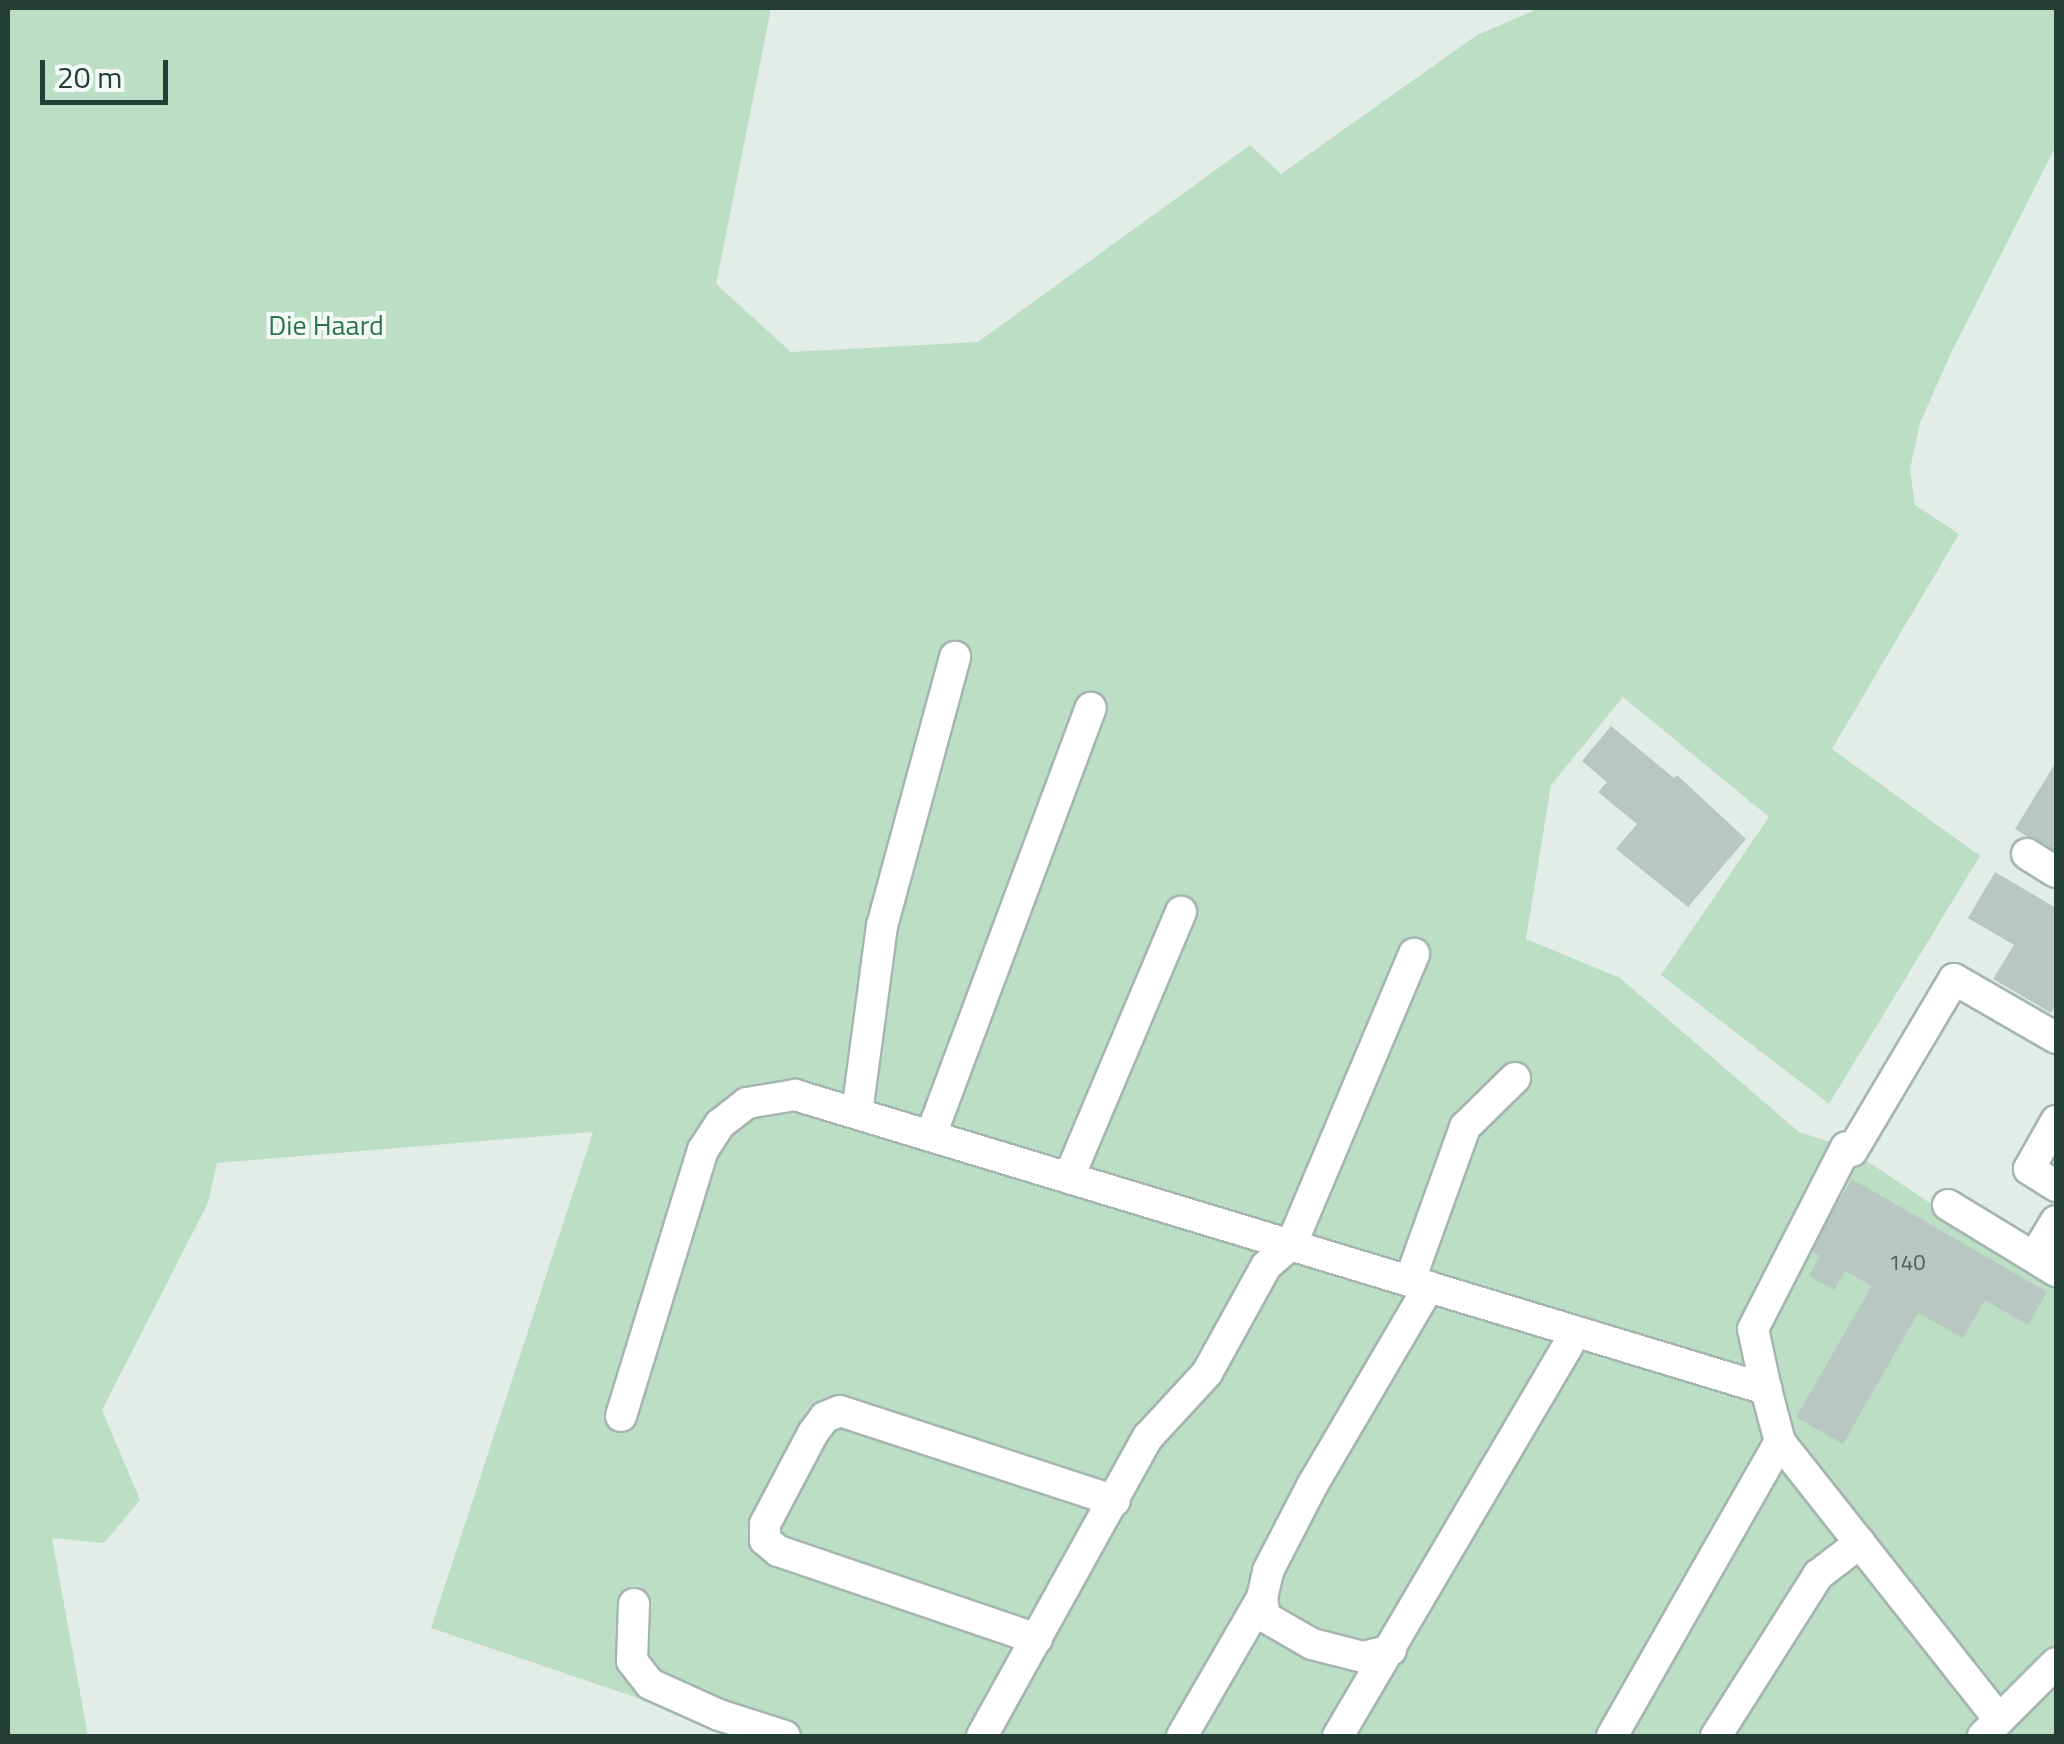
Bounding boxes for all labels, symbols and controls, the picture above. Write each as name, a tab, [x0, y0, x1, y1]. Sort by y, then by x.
scale bar	[45, 40, 172, 102]
text: 20 m	[57, 54, 122, 100]
park label: Die Haard	[268, 308, 384, 342]
house number: 140	[1889, 1250, 1925, 1276]

